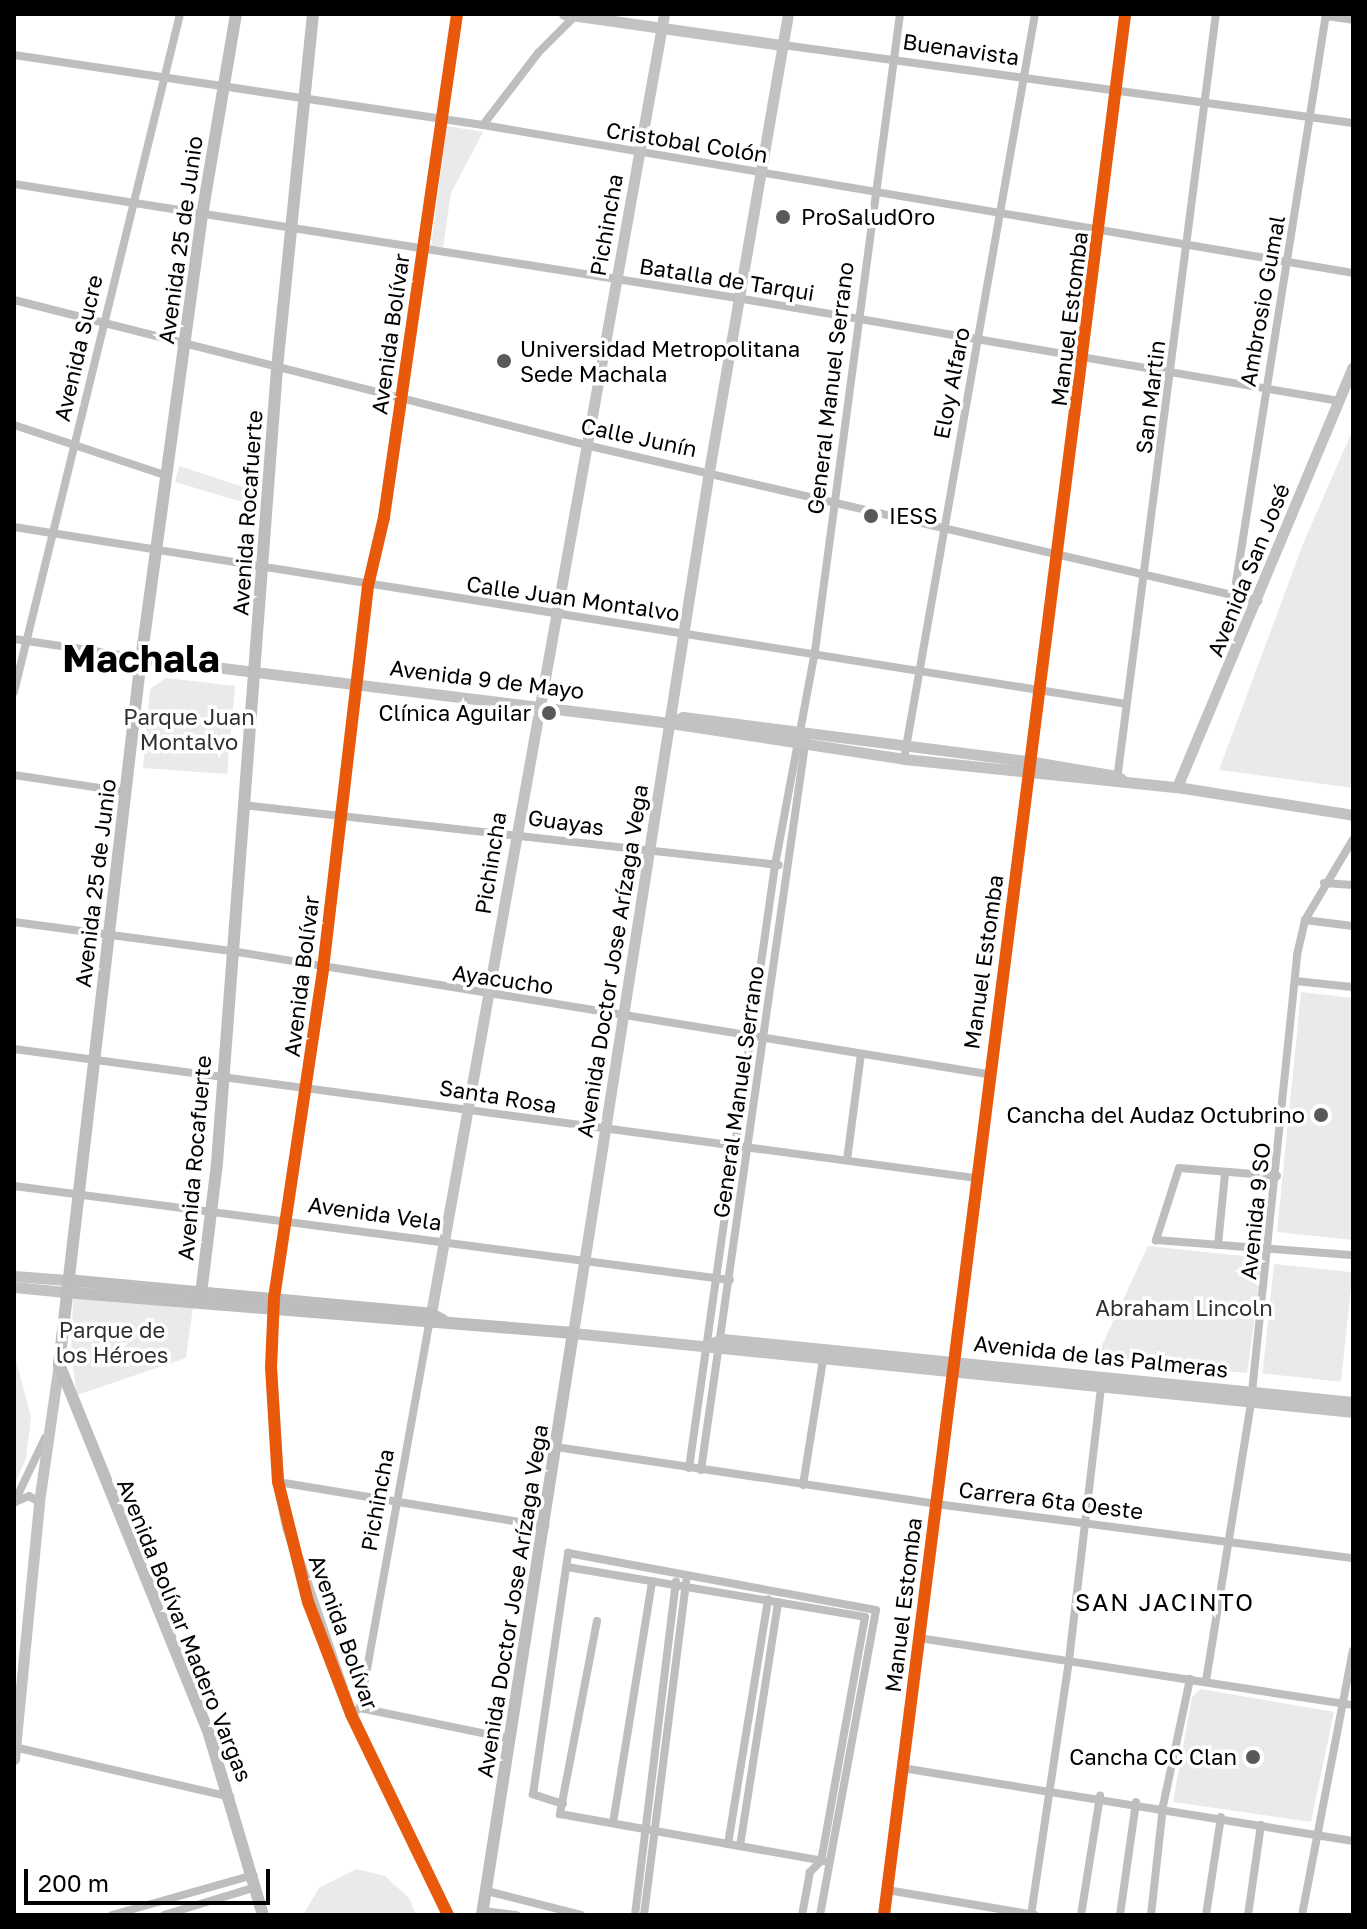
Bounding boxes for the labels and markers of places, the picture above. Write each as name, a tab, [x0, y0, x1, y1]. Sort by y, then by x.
place label: ProSaludOro	[801, 204, 935, 230]
marker: ProSaludOro	[772, 206, 794, 228]
place label: Universidad Metropolitana Sede Machala	[520, 335, 800, 386]
marker: Universidad Metropolitana Sede Machala	[495, 352, 513, 370]
place label: IESS	[889, 503, 937, 529]
marker: IESS	[860, 505, 882, 527]
place label: Clínica Aguilar	[378, 700, 531, 726]
marker: Clínica Aguilar	[538, 702, 560, 724]
place label: Cancha del Audaz Octubrino	[1006, 1102, 1305, 1128]
marker: Cancha del Audaz Octubrino	[1312, 1106, 1330, 1124]
place label: Cancha CC Clan	[1069, 1744, 1237, 1770]
marker: Cancha CC Clan	[1244, 1748, 1262, 1766]

